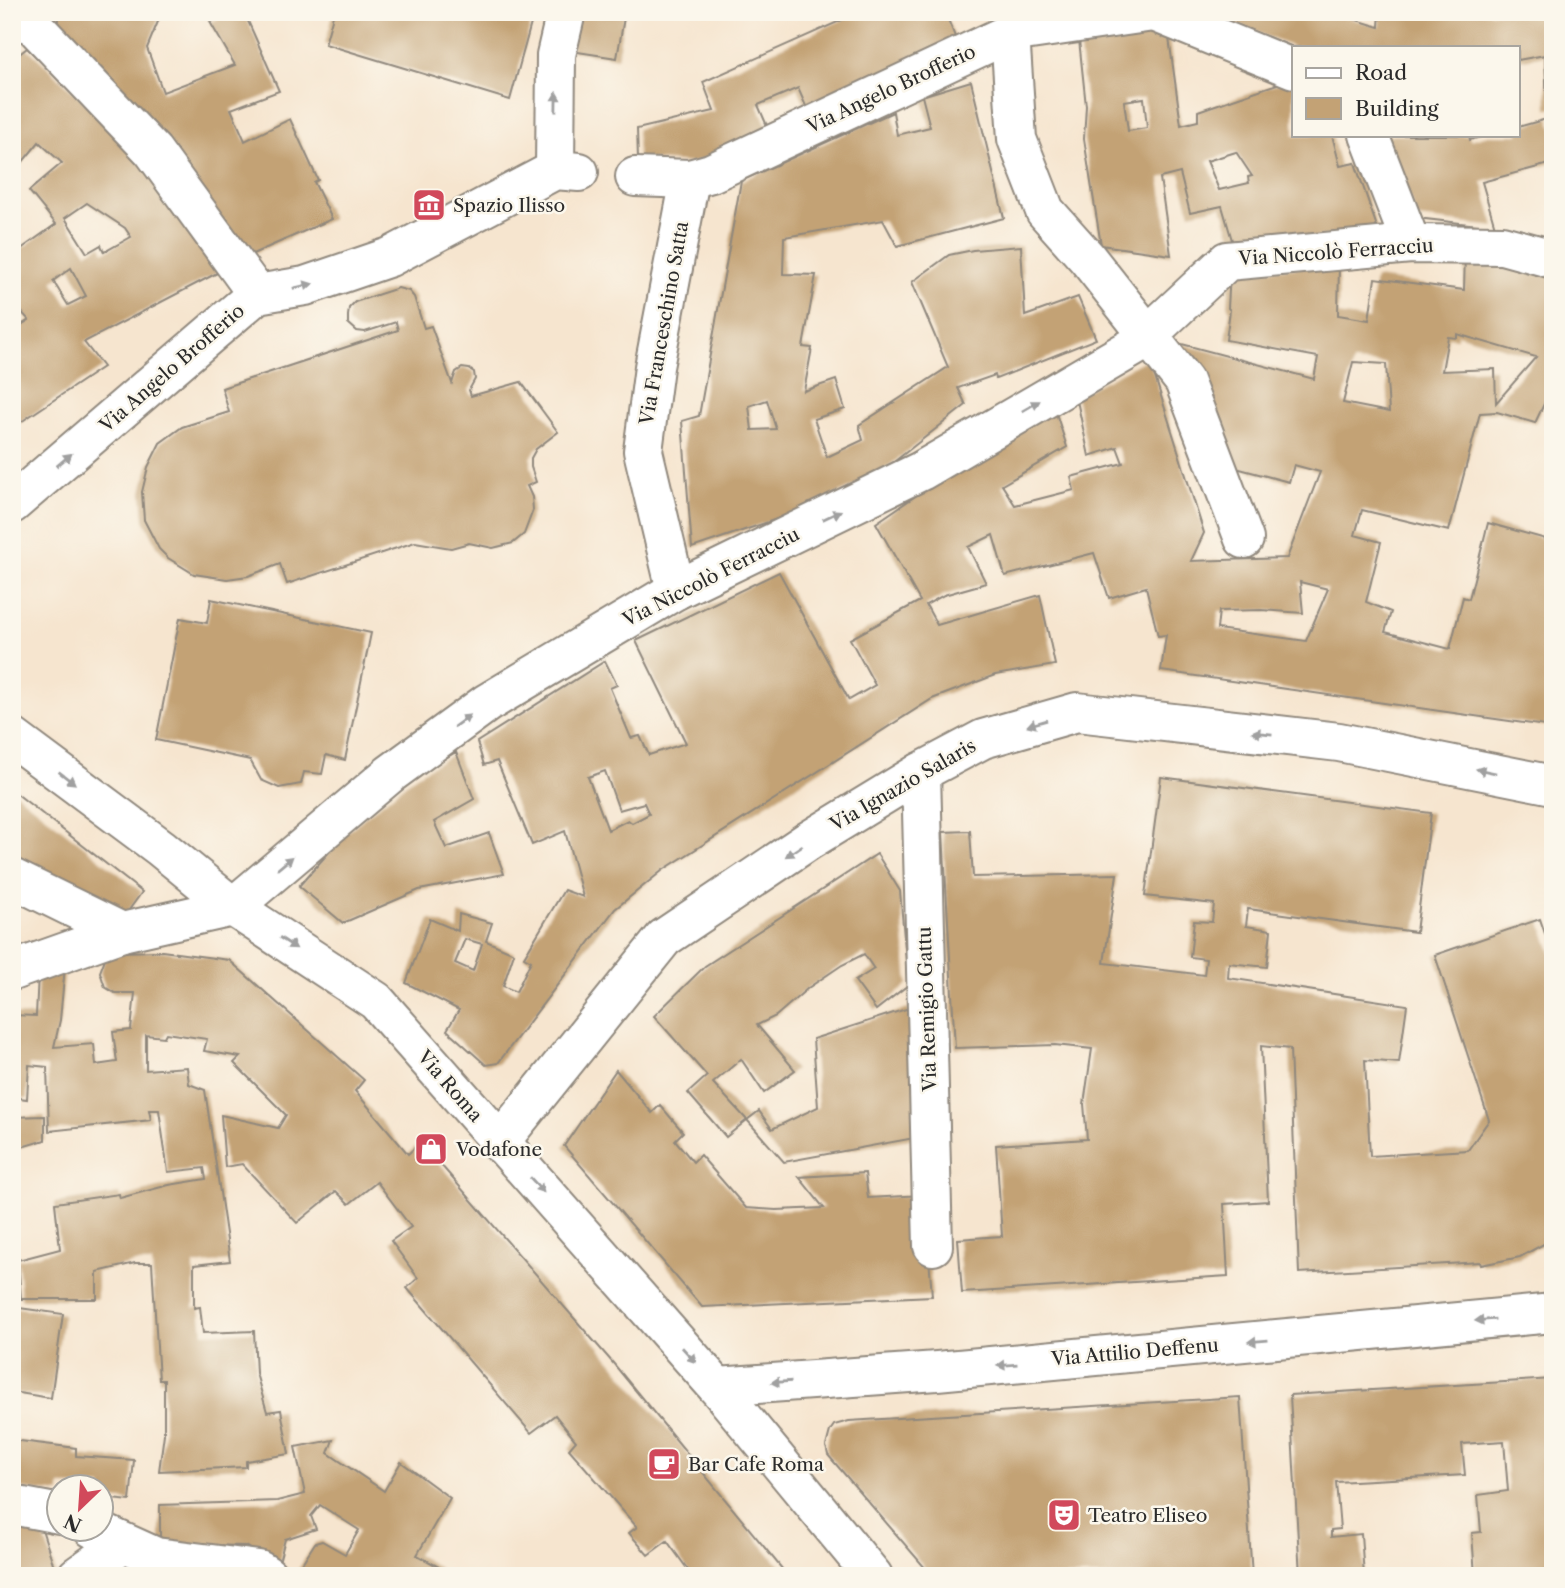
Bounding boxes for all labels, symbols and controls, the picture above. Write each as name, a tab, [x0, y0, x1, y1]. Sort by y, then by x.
street label: Via Angelo Brofferio	[802, 40, 979, 139]
legend	[1292, 46, 1520, 136]
text: Road	[1355, 60, 1407, 85]
one-way arrow	[550, 91, 562, 113]
text: Building	[1355, 96, 1440, 121]
museum icon: Spazio Ilisso	[410, 186, 448, 224]
place label: Spazio Ilisso	[453, 194, 565, 217]
street label: Via Franceschino Satta	[635, 219, 693, 428]
street label: Via Niccolò Ferracciu	[1237, 234, 1434, 270]
one-way arrow	[292, 280, 314, 291]
street label: Via Angelo Brofferio	[94, 299, 249, 438]
one-way arrow	[1022, 400, 1041, 413]
one-way arrow	[55, 452, 73, 467]
one-way arrow	[822, 509, 842, 520]
street label: Via Niccolò Ferracciu	[618, 522, 803, 632]
one-way arrow	[453, 714, 471, 728]
one-way arrow	[1026, 719, 1047, 729]
one-way arrow	[1251, 728, 1273, 739]
street label: Via Ignazio Salaris	[825, 734, 980, 837]
one-way arrow	[1475, 766, 1497, 777]
one-way arrow	[58, 770, 76, 784]
one-way arrow	[784, 844, 803, 857]
one-way arrow	[276, 855, 294, 871]
street label: Via Remigio Gattu	[913, 926, 941, 1093]
one-way arrow	[278, 937, 298, 950]
street label: Via Roma	[412, 1045, 487, 1127]
shop icon: Vodafone	[412, 1130, 450, 1168]
place label: Vodafone	[455, 1138, 542, 1161]
one-way arrow	[529, 1176, 545, 1194]
one-way arrow	[1474, 1314, 1496, 1325]
street label: Via Attilio Deffenu	[1049, 1333, 1220, 1371]
one-way arrow	[1247, 1336, 1269, 1347]
one-way arrow	[681, 1346, 697, 1364]
one-way arrow	[996, 1359, 1018, 1370]
one-way arrow	[769, 1377, 791, 1388]
cafe icon: Bar Cafe Roma	[645, 1445, 683, 1483]
place label: Bar Cafe Roma	[688, 1453, 824, 1476]
north arrow	[46, 1472, 116, 1542]
theatre icon: Teatro Eliseo	[1045, 1496, 1083, 1534]
place label: Teatro Eliseo	[1088, 1504, 1207, 1527]
text: N	[61, 1509, 85, 1537]

